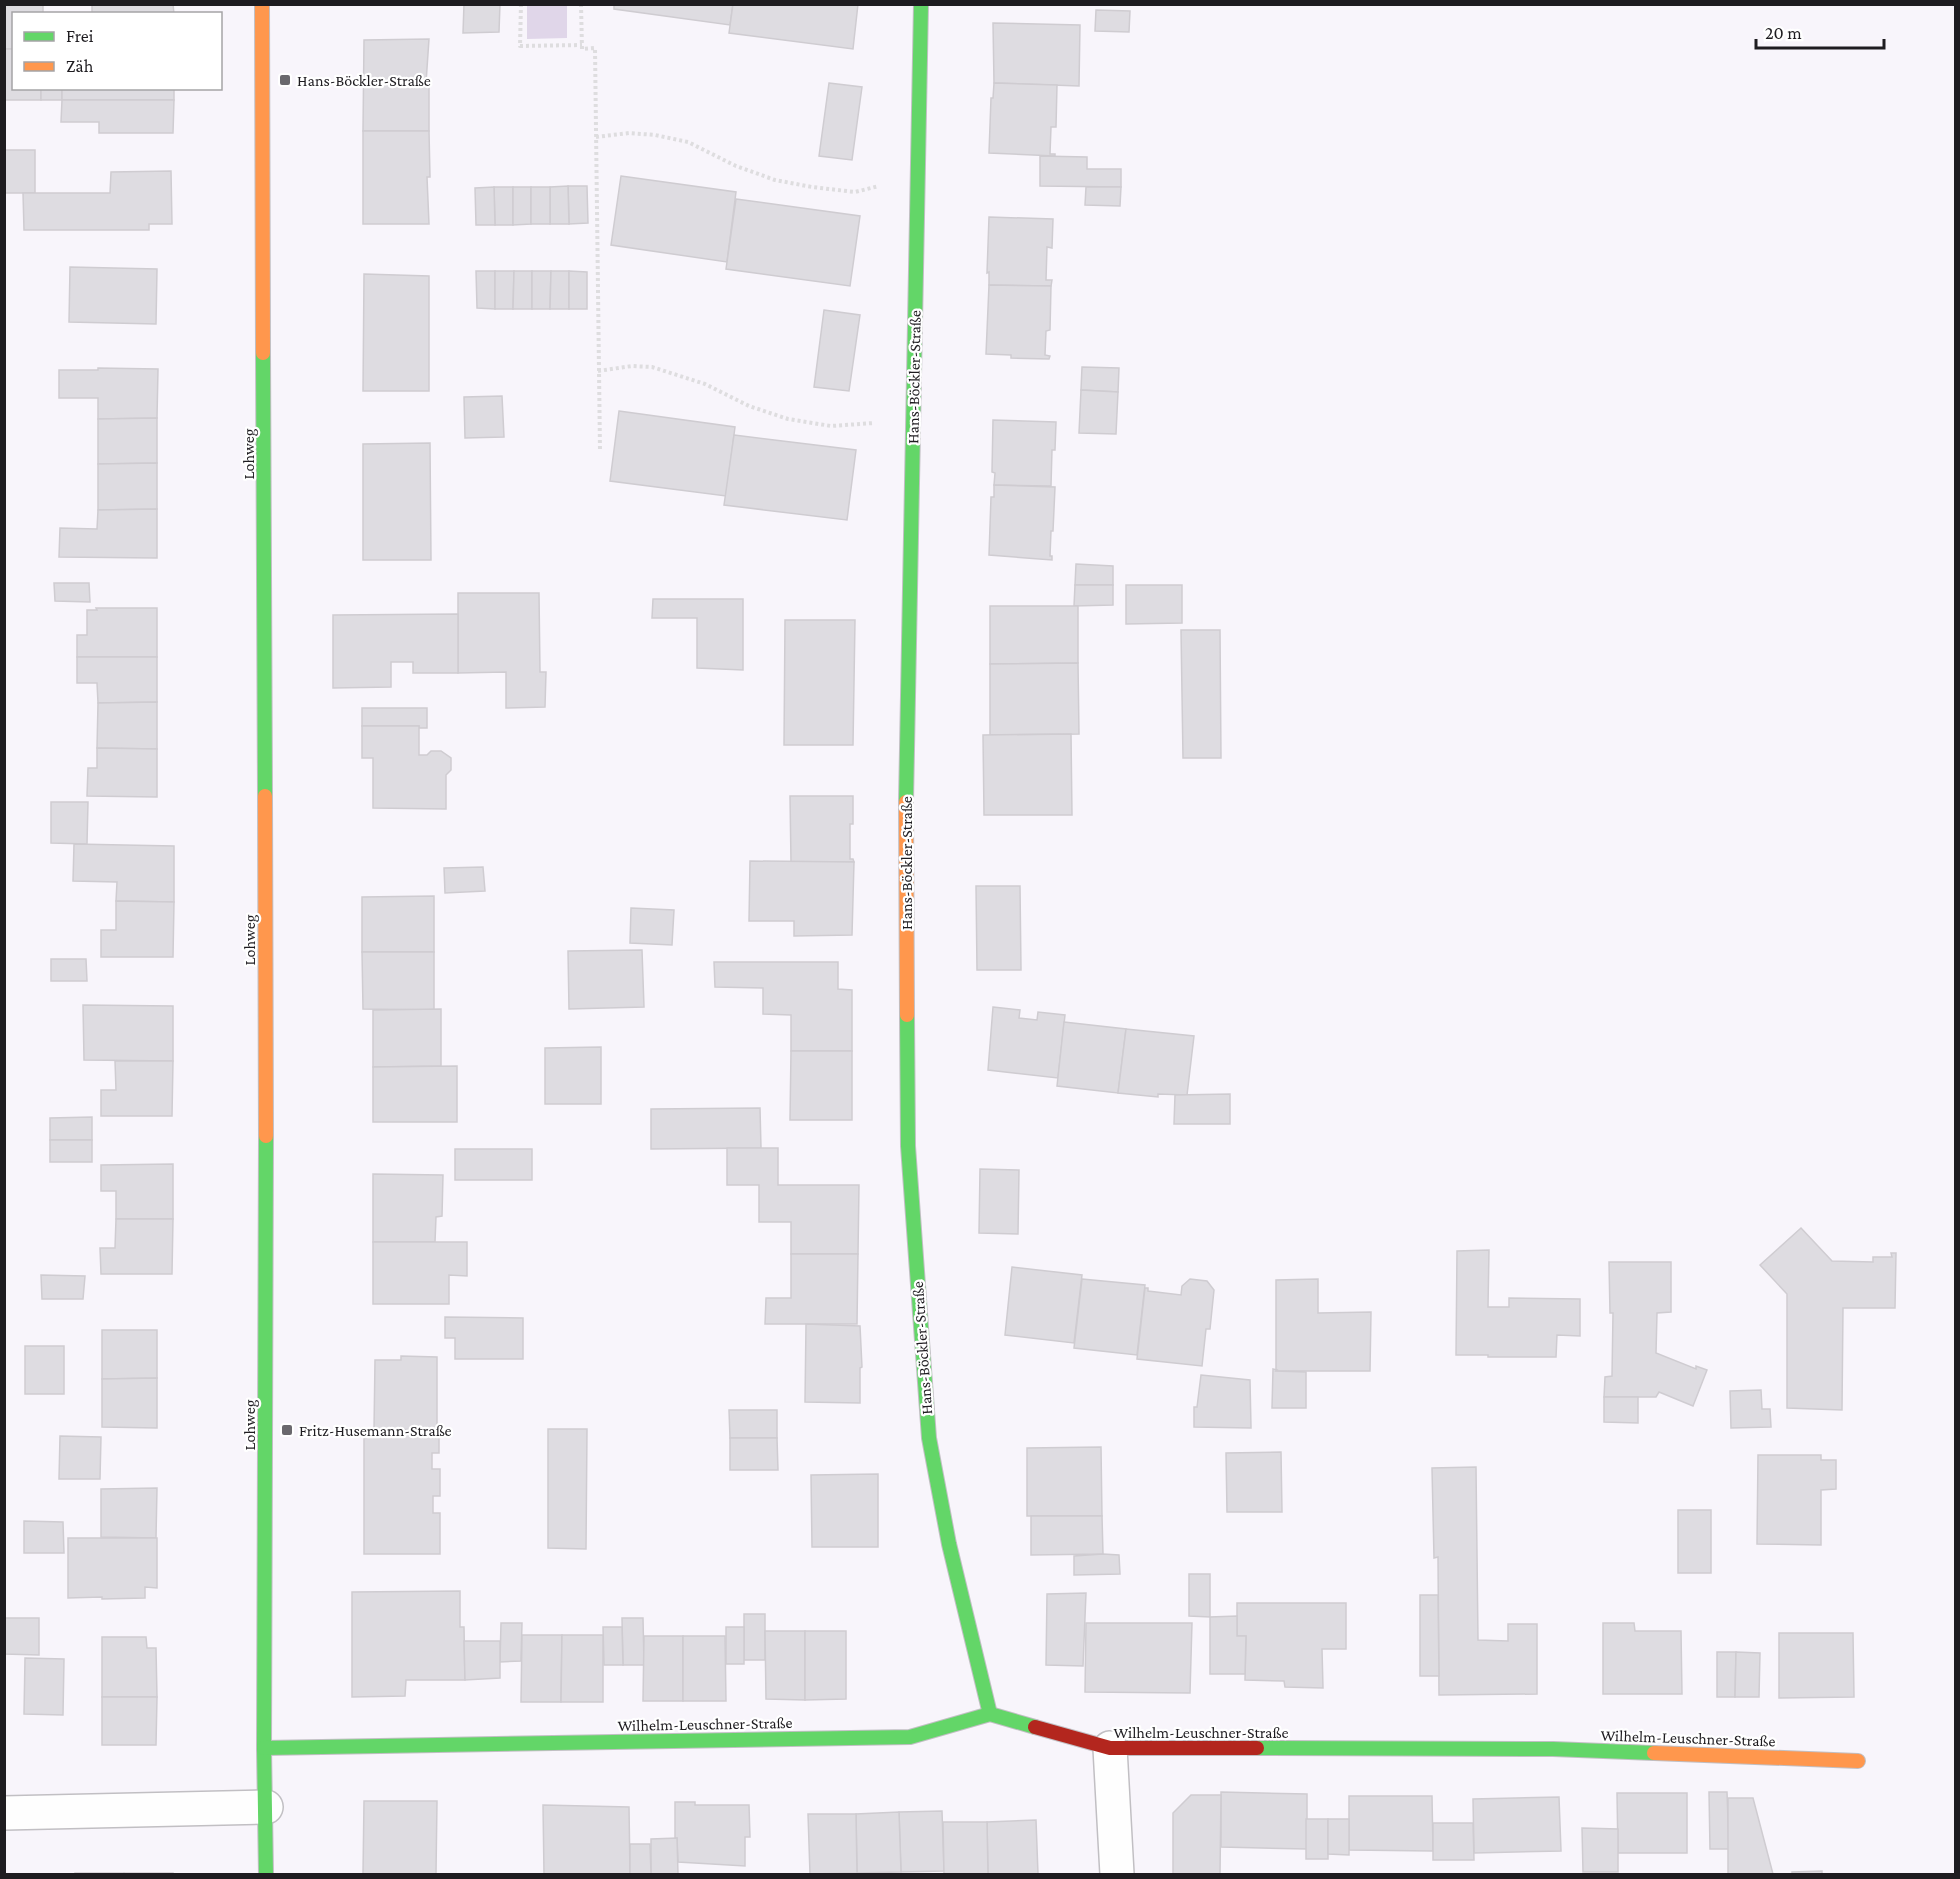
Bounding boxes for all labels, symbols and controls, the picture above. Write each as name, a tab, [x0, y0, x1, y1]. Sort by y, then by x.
legend	[12, 12, 222, 90]
scale bar	[1756, 12, 1884, 50]
text: 20 m	[1765, 23, 1802, 43]
text: Frei	[66, 26, 94, 46]
text: Zäh	[66, 56, 94, 76]
place label: Hans-Böckler-Straße	[297, 72, 431, 89]
marker: Hans-Böckler-Straße	[278, 73, 292, 87]
street label: Hans-Böckler-Straße	[904, 310, 924, 444]
street label: Lohweg	[240, 428, 258, 479]
street label: Hans-Böckler-Straße	[898, 796, 915, 930]
street label: Lohweg	[241, 914, 259, 965]
street label: Hans-Böckler-Straße	[909, 1281, 935, 1415]
street label: Lohweg	[241, 1399, 259, 1450]
place label: Fritz-Husemann-Straße	[299, 1422, 452, 1439]
marker: Fritz-Husemann-Straße	[280, 1423, 294, 1437]
street label: Wilhelm-Leuschner-Straße	[617, 1714, 793, 1734]
street label: Wilhelm-Leuschner-Straße	[1114, 1724, 1288, 1741]
street label: Wilhelm-Leuschner-Straße	[1600, 1726, 1776, 1750]

